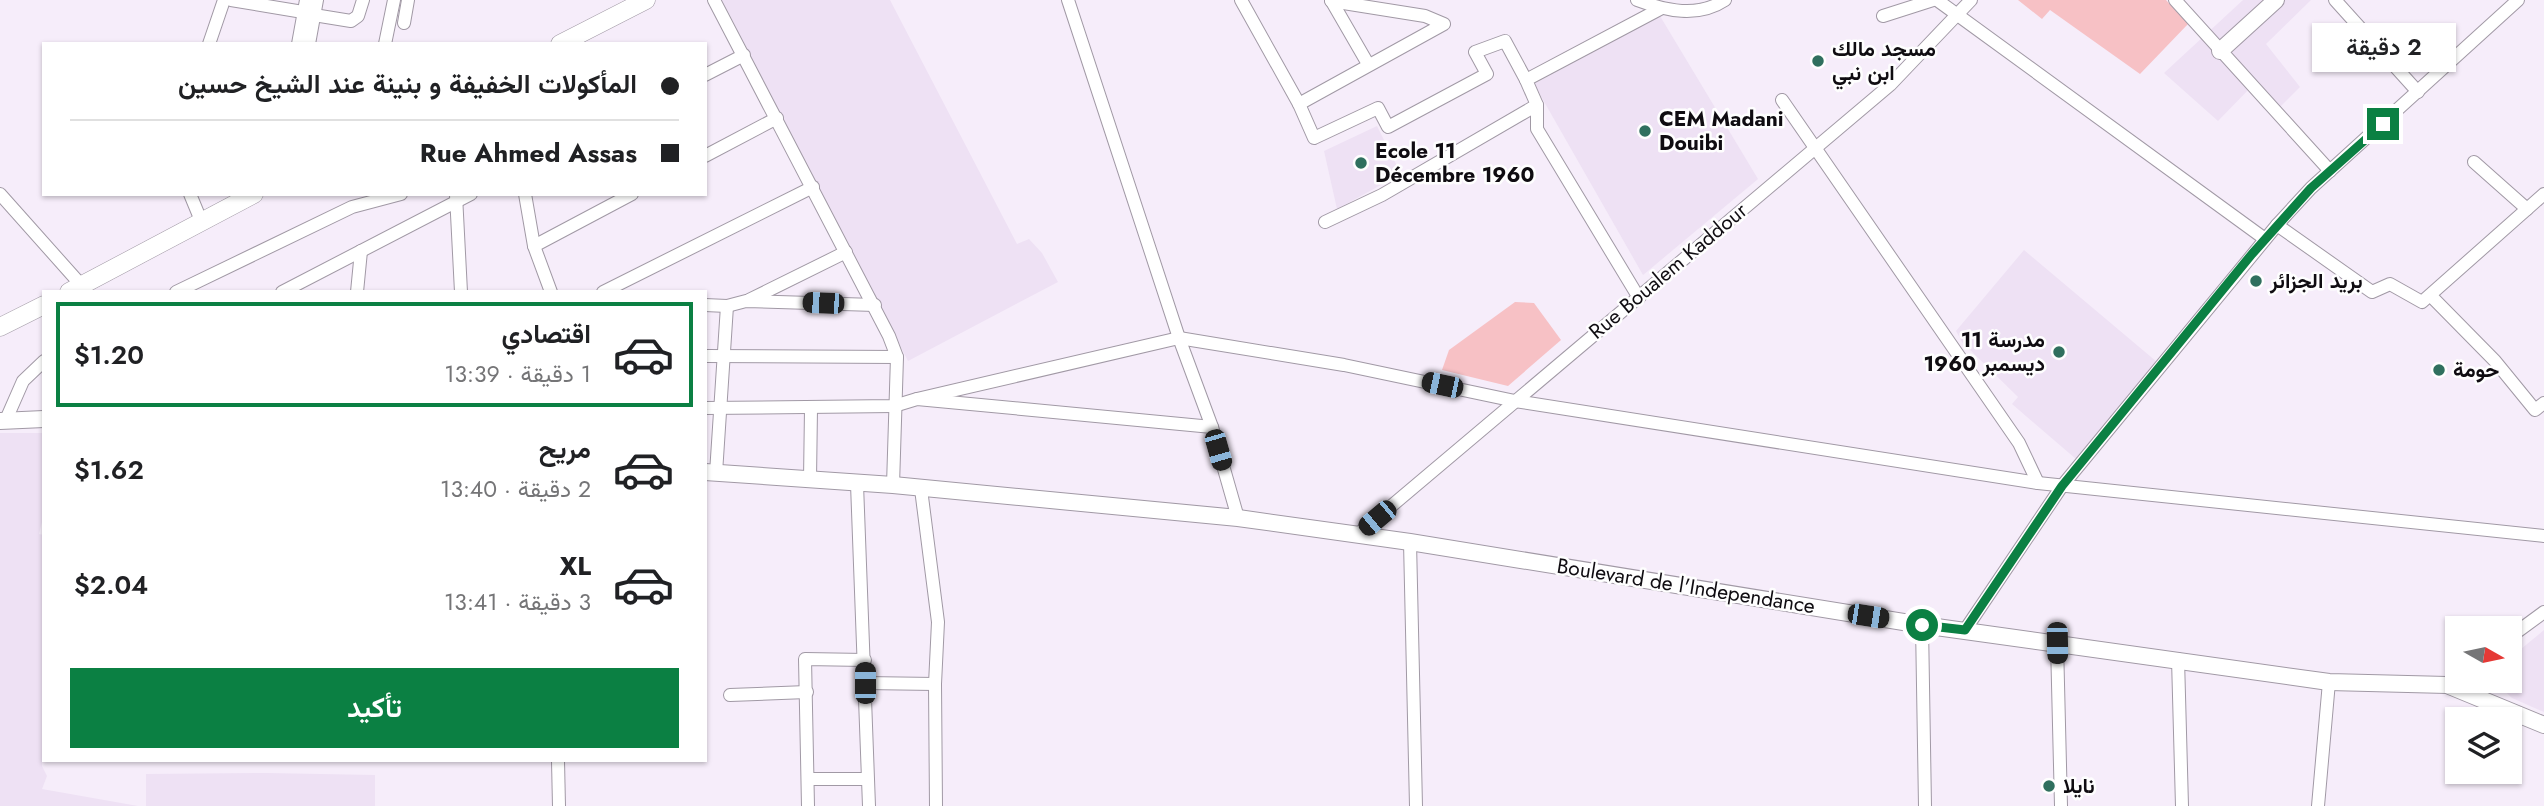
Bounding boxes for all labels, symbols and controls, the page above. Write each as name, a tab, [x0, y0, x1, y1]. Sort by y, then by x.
callout: 2 دقيقة	[2311, 23, 2455, 72]
text: 2 دقيقة	[2346, 30, 2422, 64]
place label: مسجد مالك ابن نبي	[1832, 34, 1936, 90]
marker: مسجد مالك ابن نبي	[1810, 53, 1826, 69]
text: المأكولات الخفيفة و بنينة عند الشيخ حسين	[178, 65, 637, 103]
place label: CEM Madani Douibi	[1659, 104, 1784, 158]
route end	[2367, 108, 2399, 140]
marker: CEM Madani Douibi	[1637, 123, 1653, 139]
text: Rue Ahmed Assas	[420, 134, 637, 172]
place label: Ecole 11 Décembre 1960	[1375, 136, 1534, 190]
marker: Ecole 11 Décembre 1960	[1353, 155, 1369, 171]
street label: Rue Boualem Kaddour	[1582, 195, 1754, 346]
place label: بريد الجزائر	[2269, 266, 2363, 296]
marker: بريد الجزائر	[2248, 273, 2264, 289]
car	[802, 292, 845, 314]
text: اقتصادي	[502, 315, 591, 353]
icon: car	[612, 323, 675, 386]
place label: مدرسة 11 ديسمبر 1960	[1923, 325, 2045, 379]
text: $1.20	[74, 336, 144, 374]
marker: مدرسة 11 ديسمبر 1960	[2051, 344, 2067, 360]
place label: حومة	[2453, 355, 2499, 385]
text: 1 دقيقة · 13:39	[444, 357, 591, 391]
marker: حومة	[2431, 362, 2447, 378]
car	[1420, 370, 1465, 400]
car	[1203, 427, 1234, 473]
text: مريح	[539, 430, 591, 468]
icon: car	[612, 438, 675, 501]
text: $1.62	[74, 451, 144, 489]
text: 2 دقيقة · 13:40	[440, 472, 591, 506]
car	[1355, 496, 1400, 540]
text: XL	[559, 547, 591, 585]
street label: Boulevard de l'Independance	[1555, 551, 1817, 621]
icon: car	[612, 553, 675, 616]
text: $2.04	[74, 566, 148, 604]
text: 3 دقيقة · 13:41	[444, 585, 591, 619]
car	[1846, 602, 1891, 630]
route start	[1906, 609, 1938, 641]
north arrow	[2445, 616, 2522, 693]
map controls	[2445, 616, 2522, 784]
car	[2047, 622, 2068, 664]
car	[855, 662, 876, 704]
button: تأكيد	[70, 668, 679, 748]
button: layers	[2445, 707, 2522, 784]
place label: نايلا	[2063, 771, 2095, 801]
marker: نايلا	[2041, 778, 2057, 794]

